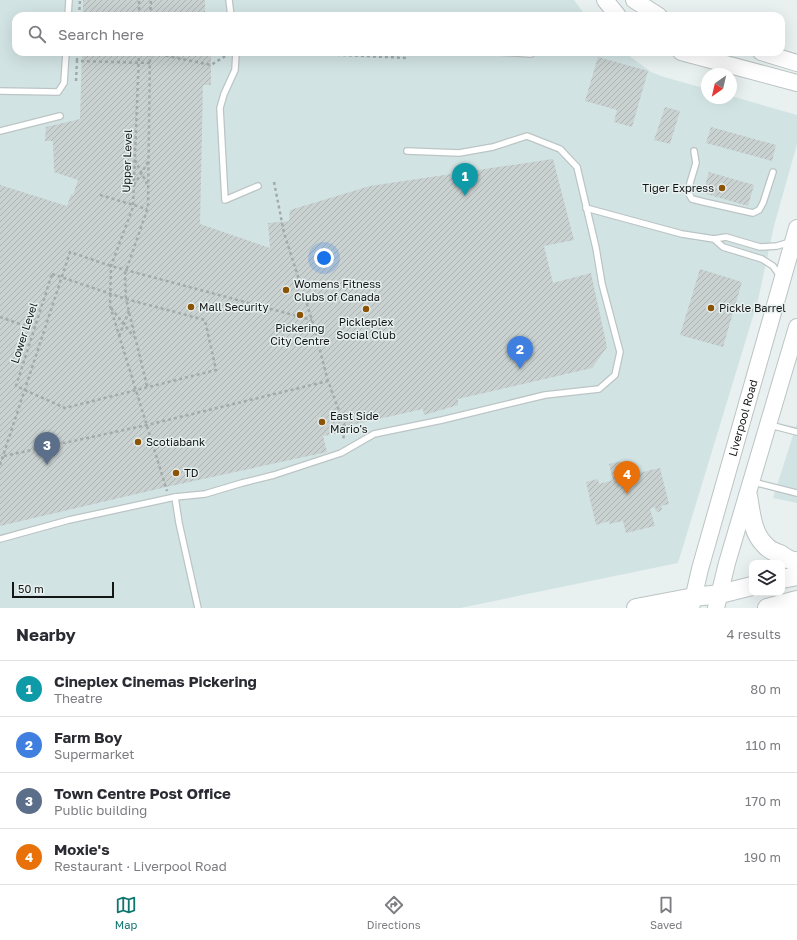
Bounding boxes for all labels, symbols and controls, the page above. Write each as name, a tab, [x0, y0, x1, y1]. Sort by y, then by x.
search box	[12, 12, 785, 56]
icon: search	[26, 23, 48, 45]
text: Search here	[58, 25, 144, 43]
north arrow	[701, 68, 737, 104]
street label: Upper Level	[119, 129, 134, 193]
pin: 1	[452, 163, 478, 196]
place label: Tiger Express	[642, 181, 714, 194]
marker: Tiger Express	[717, 183, 727, 193]
your location	[314, 248, 334, 268]
place label: Womens Fitness Clubs of Canada	[294, 277, 381, 303]
marker: Womens Fitness Clubs of Canada	[281, 285, 291, 295]
street label: Lower Level	[8, 300, 40, 365]
place label: Mall Security	[199, 300, 269, 313]
place label: Pickle Barrel	[719, 301, 786, 314]
marker: Mall Security	[186, 302, 196, 312]
marker: Pickle Barrel	[706, 303, 716, 313]
marker: Pickleplex Social Club	[361, 304, 371, 314]
marker: Pickering City Centre	[295, 310, 305, 320]
place label: Pickleplex Social Club	[336, 315, 396, 341]
place label: Pickering City Centre	[270, 321, 330, 347]
pin: 2	[507, 336, 533, 369]
street label: Liverpool Road	[725, 378, 760, 458]
place label: East Side Mario's	[330, 409, 379, 435]
marker: East Side Mario's	[317, 417, 327, 427]
pin: 3	[34, 432, 60, 465]
place label: Scotiabank	[146, 435, 205, 448]
marker: Scotiabank	[133, 437, 143, 447]
pin: 4	[614, 461, 640, 494]
place label: TD	[184, 466, 199, 479]
marker: TD	[171, 468, 181, 478]
map controls	[749, 560, 785, 596]
button: layers	[749, 560, 785, 596]
scale bar	[12, 580, 114, 599]
text: 50 m	[18, 582, 44, 595]
text: Nearby	[16, 624, 76, 645]
text: 4 results	[727, 626, 781, 642]
text: Cineplex Cinemas Pickering	[54, 672, 257, 690]
text: 1	[26, 681, 32, 697]
text: 80 m	[750, 681, 781, 697]
text: Theatre	[54, 690, 103, 706]
text: Farm Boy	[54, 728, 122, 746]
text: 2	[25, 737, 33, 753]
text: 110 m	[746, 737, 781, 753]
text: Supermarket	[54, 746, 135, 762]
text: Town Centre Post Office	[54, 784, 231, 802]
text: 3	[25, 793, 33, 809]
text: 170 m	[745, 793, 781, 809]
text: Public building	[54, 802, 147, 818]
text: Moxie's	[54, 840, 110, 858]
text: 4	[25, 849, 33, 865]
text: 190 m	[744, 849, 781, 865]
text: Restaurant · Liverpool Road	[54, 858, 227, 874]
tab: Map	[115, 894, 137, 931]
tab: Directions	[367, 894, 421, 931]
tab: Saved	[650, 894, 682, 931]

